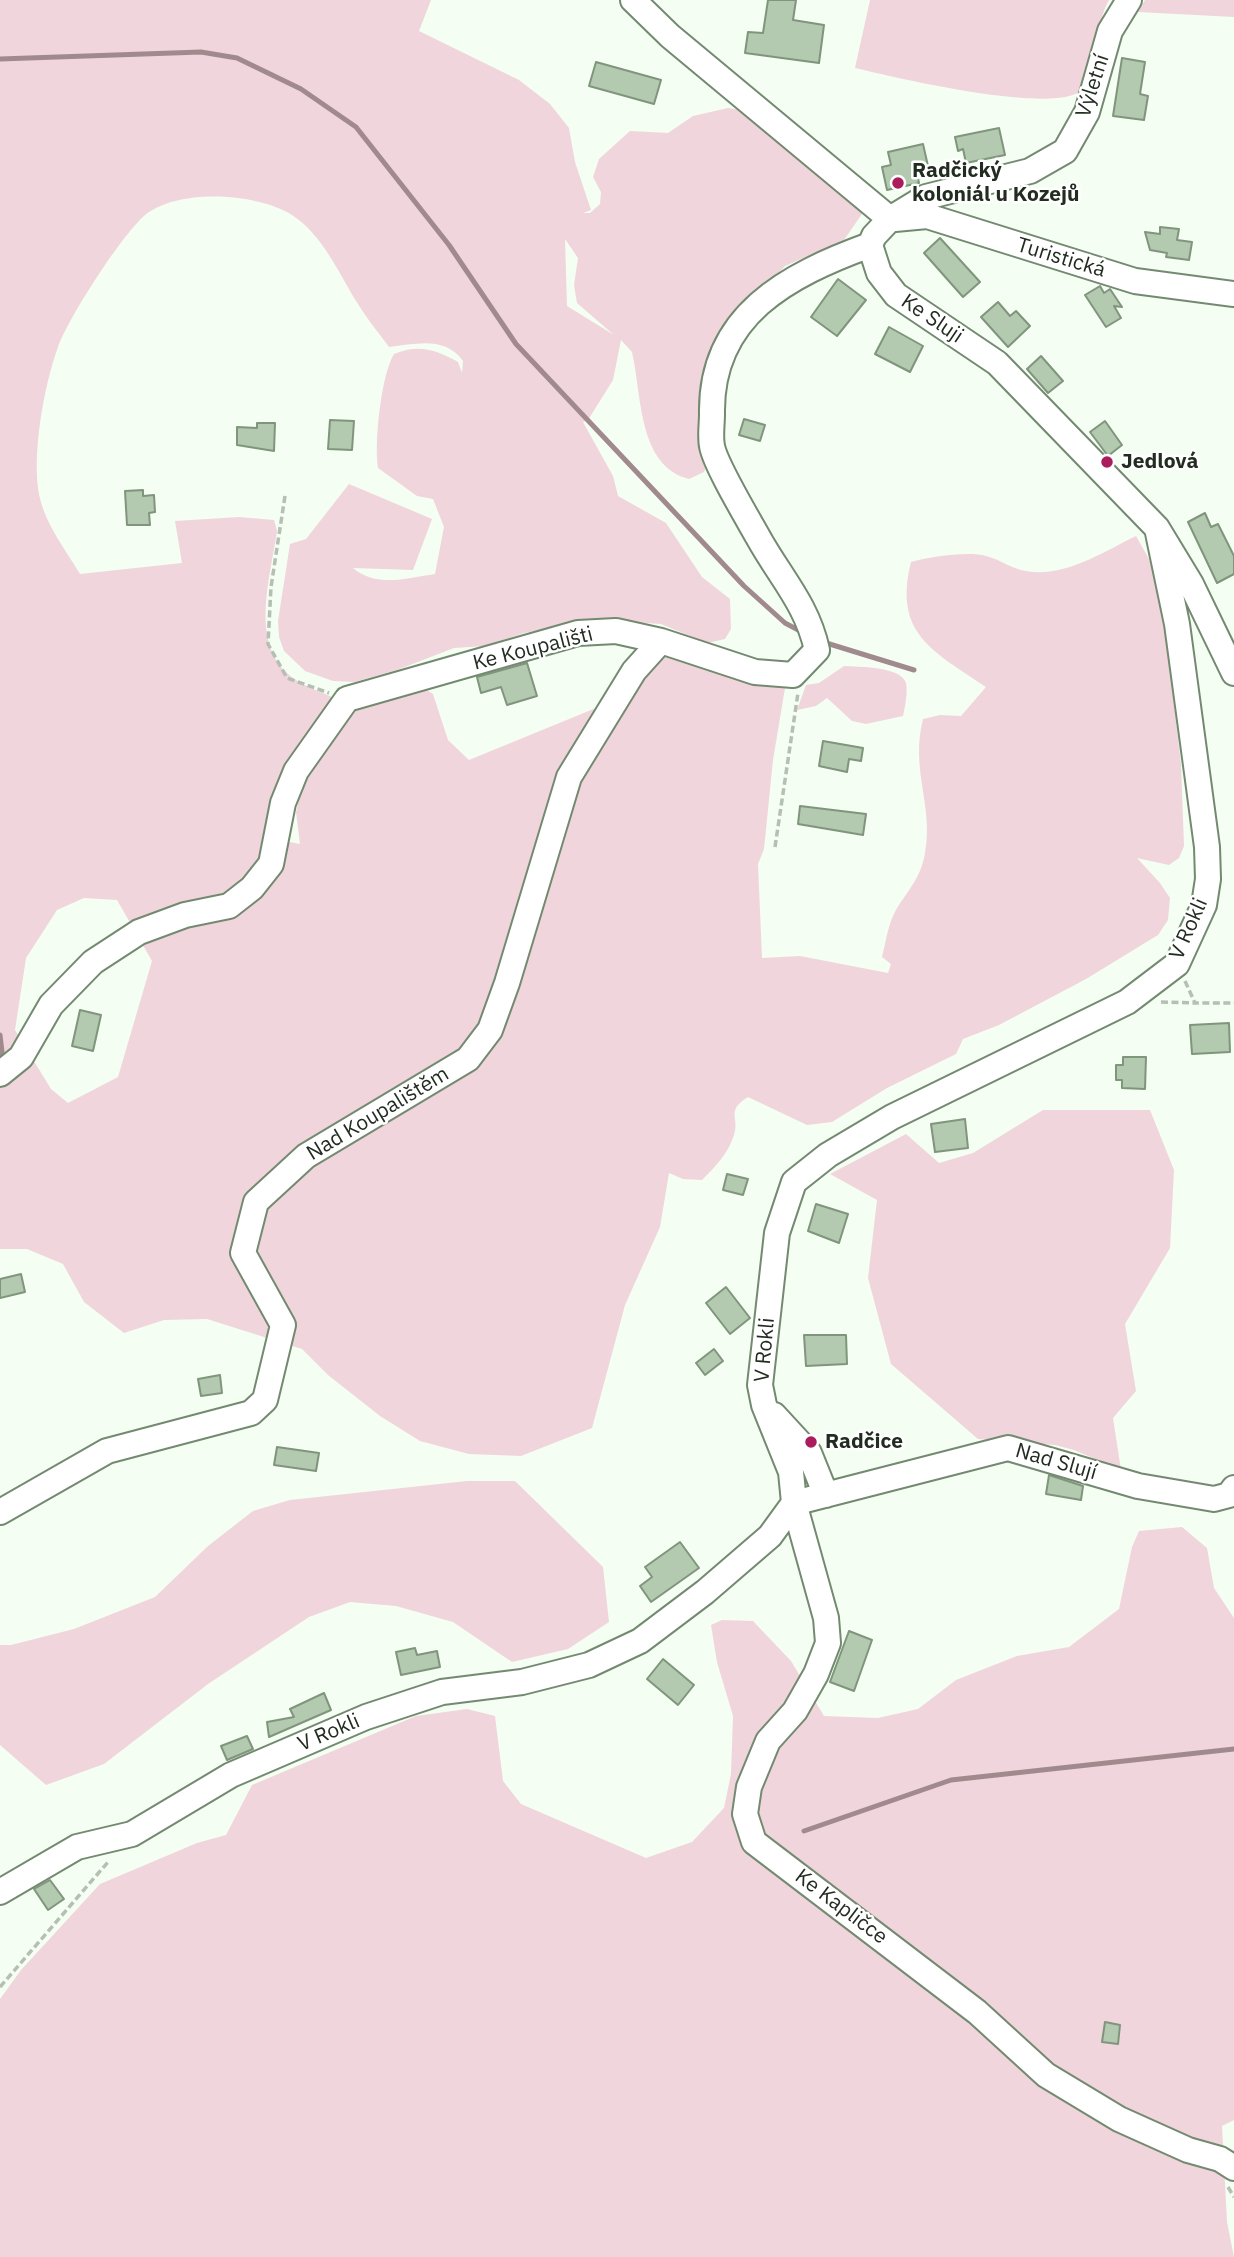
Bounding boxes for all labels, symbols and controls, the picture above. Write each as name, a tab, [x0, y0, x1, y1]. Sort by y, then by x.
street label: Výletní	[1071, 51, 1115, 121]
place label: Radčický koloniál u Kozejů	[912, 158, 1080, 208]
marker: Radčický koloniál u Kozejů	[890, 175, 906, 191]
street label: Turistická	[1014, 233, 1108, 283]
street label: Ke Sluji	[896, 289, 968, 349]
place label: Jedlová	[1121, 449, 1198, 475]
marker: Jedlová	[1099, 454, 1115, 470]
street label: Ke Koupališti	[470, 622, 596, 676]
street label: V Rokli	[1164, 894, 1214, 964]
street label: Nad Koupalištěm	[302, 1062, 454, 1166]
street label: V Rokli	[750, 1317, 780, 1383]
place label: Radčice	[825, 1429, 903, 1455]
marker: Radčice	[803, 1434, 819, 1450]
street label: Nad Slují	[1012, 1438, 1100, 1486]
street label: V Rokli	[294, 1709, 364, 1757]
street label: Ke Kapličce	[790, 1864, 892, 1950]

